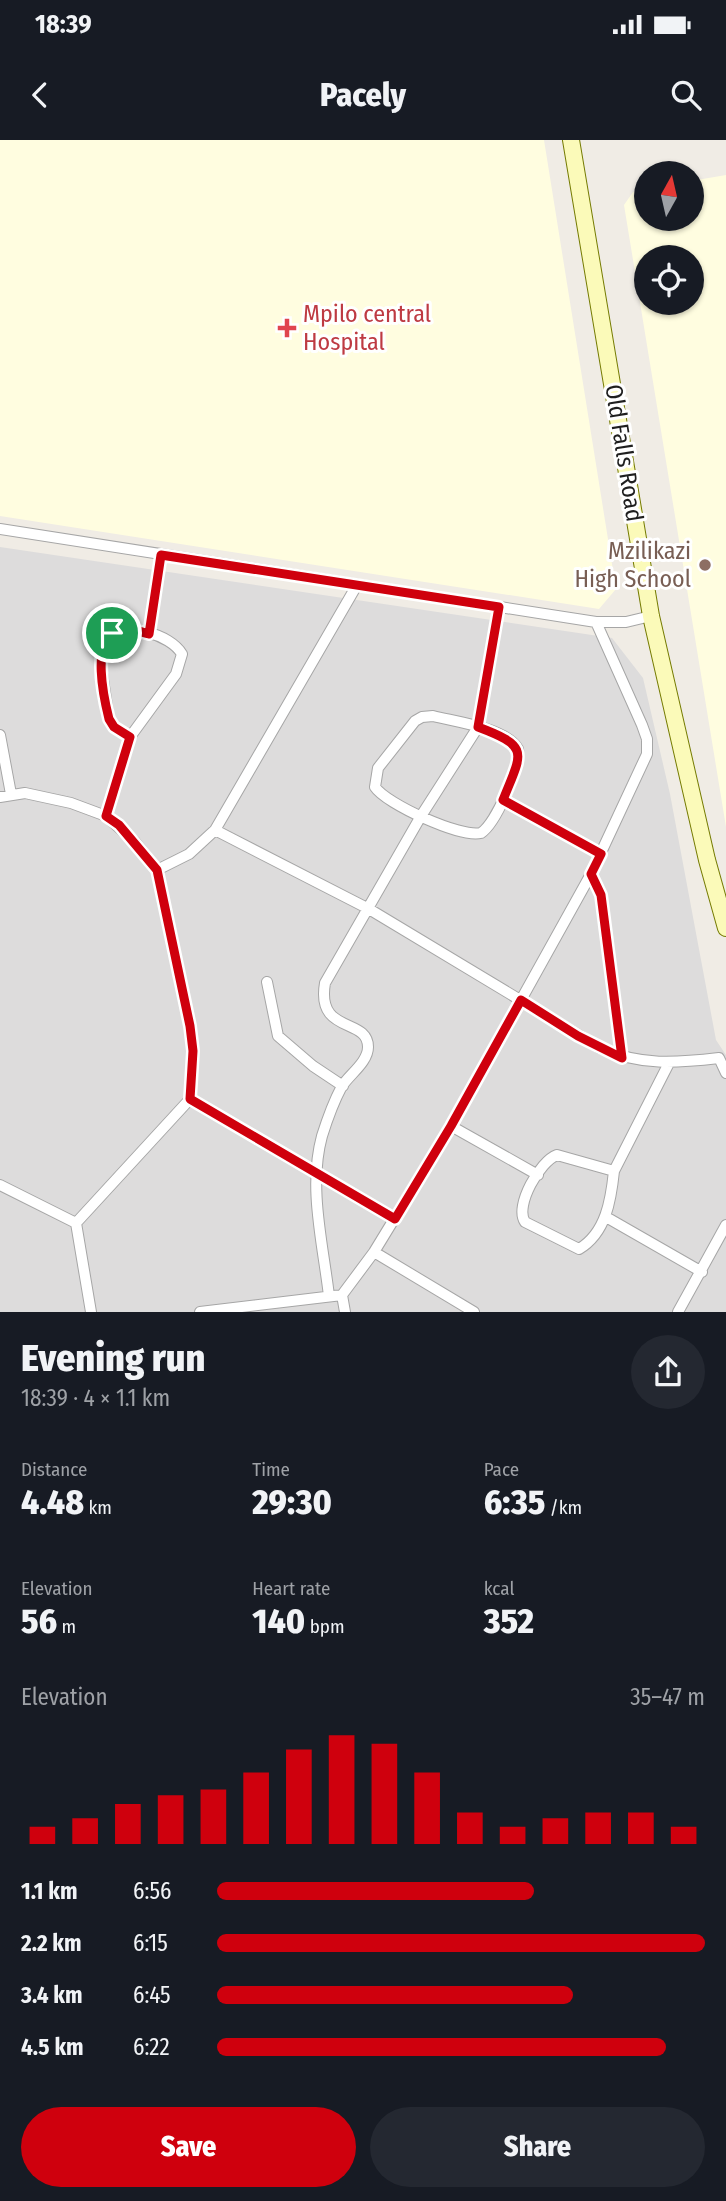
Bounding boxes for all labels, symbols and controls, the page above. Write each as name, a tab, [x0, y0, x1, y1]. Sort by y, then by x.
text: 18:39	[35, 9, 92, 40]
icon: back	[21, 76, 59, 114]
text: Pacely	[320, 76, 406, 114]
icon: search	[667, 76, 705, 114]
north arrow	[634, 161, 704, 231]
map controls	[634, 161, 704, 315]
button: locate	[634, 245, 704, 315]
place label: Mpilo central Hospital	[303, 300, 431, 356]
marker: Mpilo central Hospital	[277, 318, 297, 338]
street label: Old Falls Road	[599, 382, 649, 524]
place label: Mzilikazi High School	[574, 537, 691, 593]
marker: Mzilikazi High School	[697, 557, 713, 573]
pin	[82, 603, 142, 663]
icon: arrive	[93, 614, 131, 652]
text: Evening run	[21, 1335, 205, 1381]
button: share	[631, 1335, 705, 1409]
text: 18:39 · 4 × 1.1 km	[21, 1384, 170, 1412]
text: Distance	[21, 1458, 88, 1481]
text: Time	[252, 1458, 290, 1481]
text: Pace	[484, 1458, 519, 1481]
text: 4.48	[21, 1481, 84, 1523]
text: 29:30	[252, 1481, 332, 1523]
text: 6:35	[484, 1481, 545, 1523]
text: km	[84, 1496, 112, 1519]
text: /km	[545, 1496, 582, 1519]
text: Elevation	[21, 1577, 93, 1600]
text: Heart rate	[252, 1577, 330, 1600]
text: kcal	[484, 1577, 514, 1600]
text: 56	[21, 1600, 57, 1642]
text: 140	[252, 1600, 305, 1642]
text: 352	[484, 1600, 534, 1642]
text: m	[57, 1615, 76, 1638]
text: bpm	[305, 1615, 345, 1638]
text: Elevation	[21, 1683, 108, 1711]
text: 35–47 m	[630, 1683, 705, 1711]
text: 1.1 km	[21, 1877, 77, 1905]
text: 6:56	[133, 1877, 171, 1905]
text: 2.2 km	[21, 1929, 82, 1957]
text: 6:15	[133, 1929, 168, 1957]
text: 3.4 km	[21, 1981, 83, 2009]
text: 6:45	[133, 1981, 171, 2009]
text: 4.5 km	[21, 2033, 84, 2061]
text: 6:22	[133, 2033, 170, 2061]
button: Save	[21, 2107, 356, 2187]
button: Share	[370, 2107, 705, 2187]

